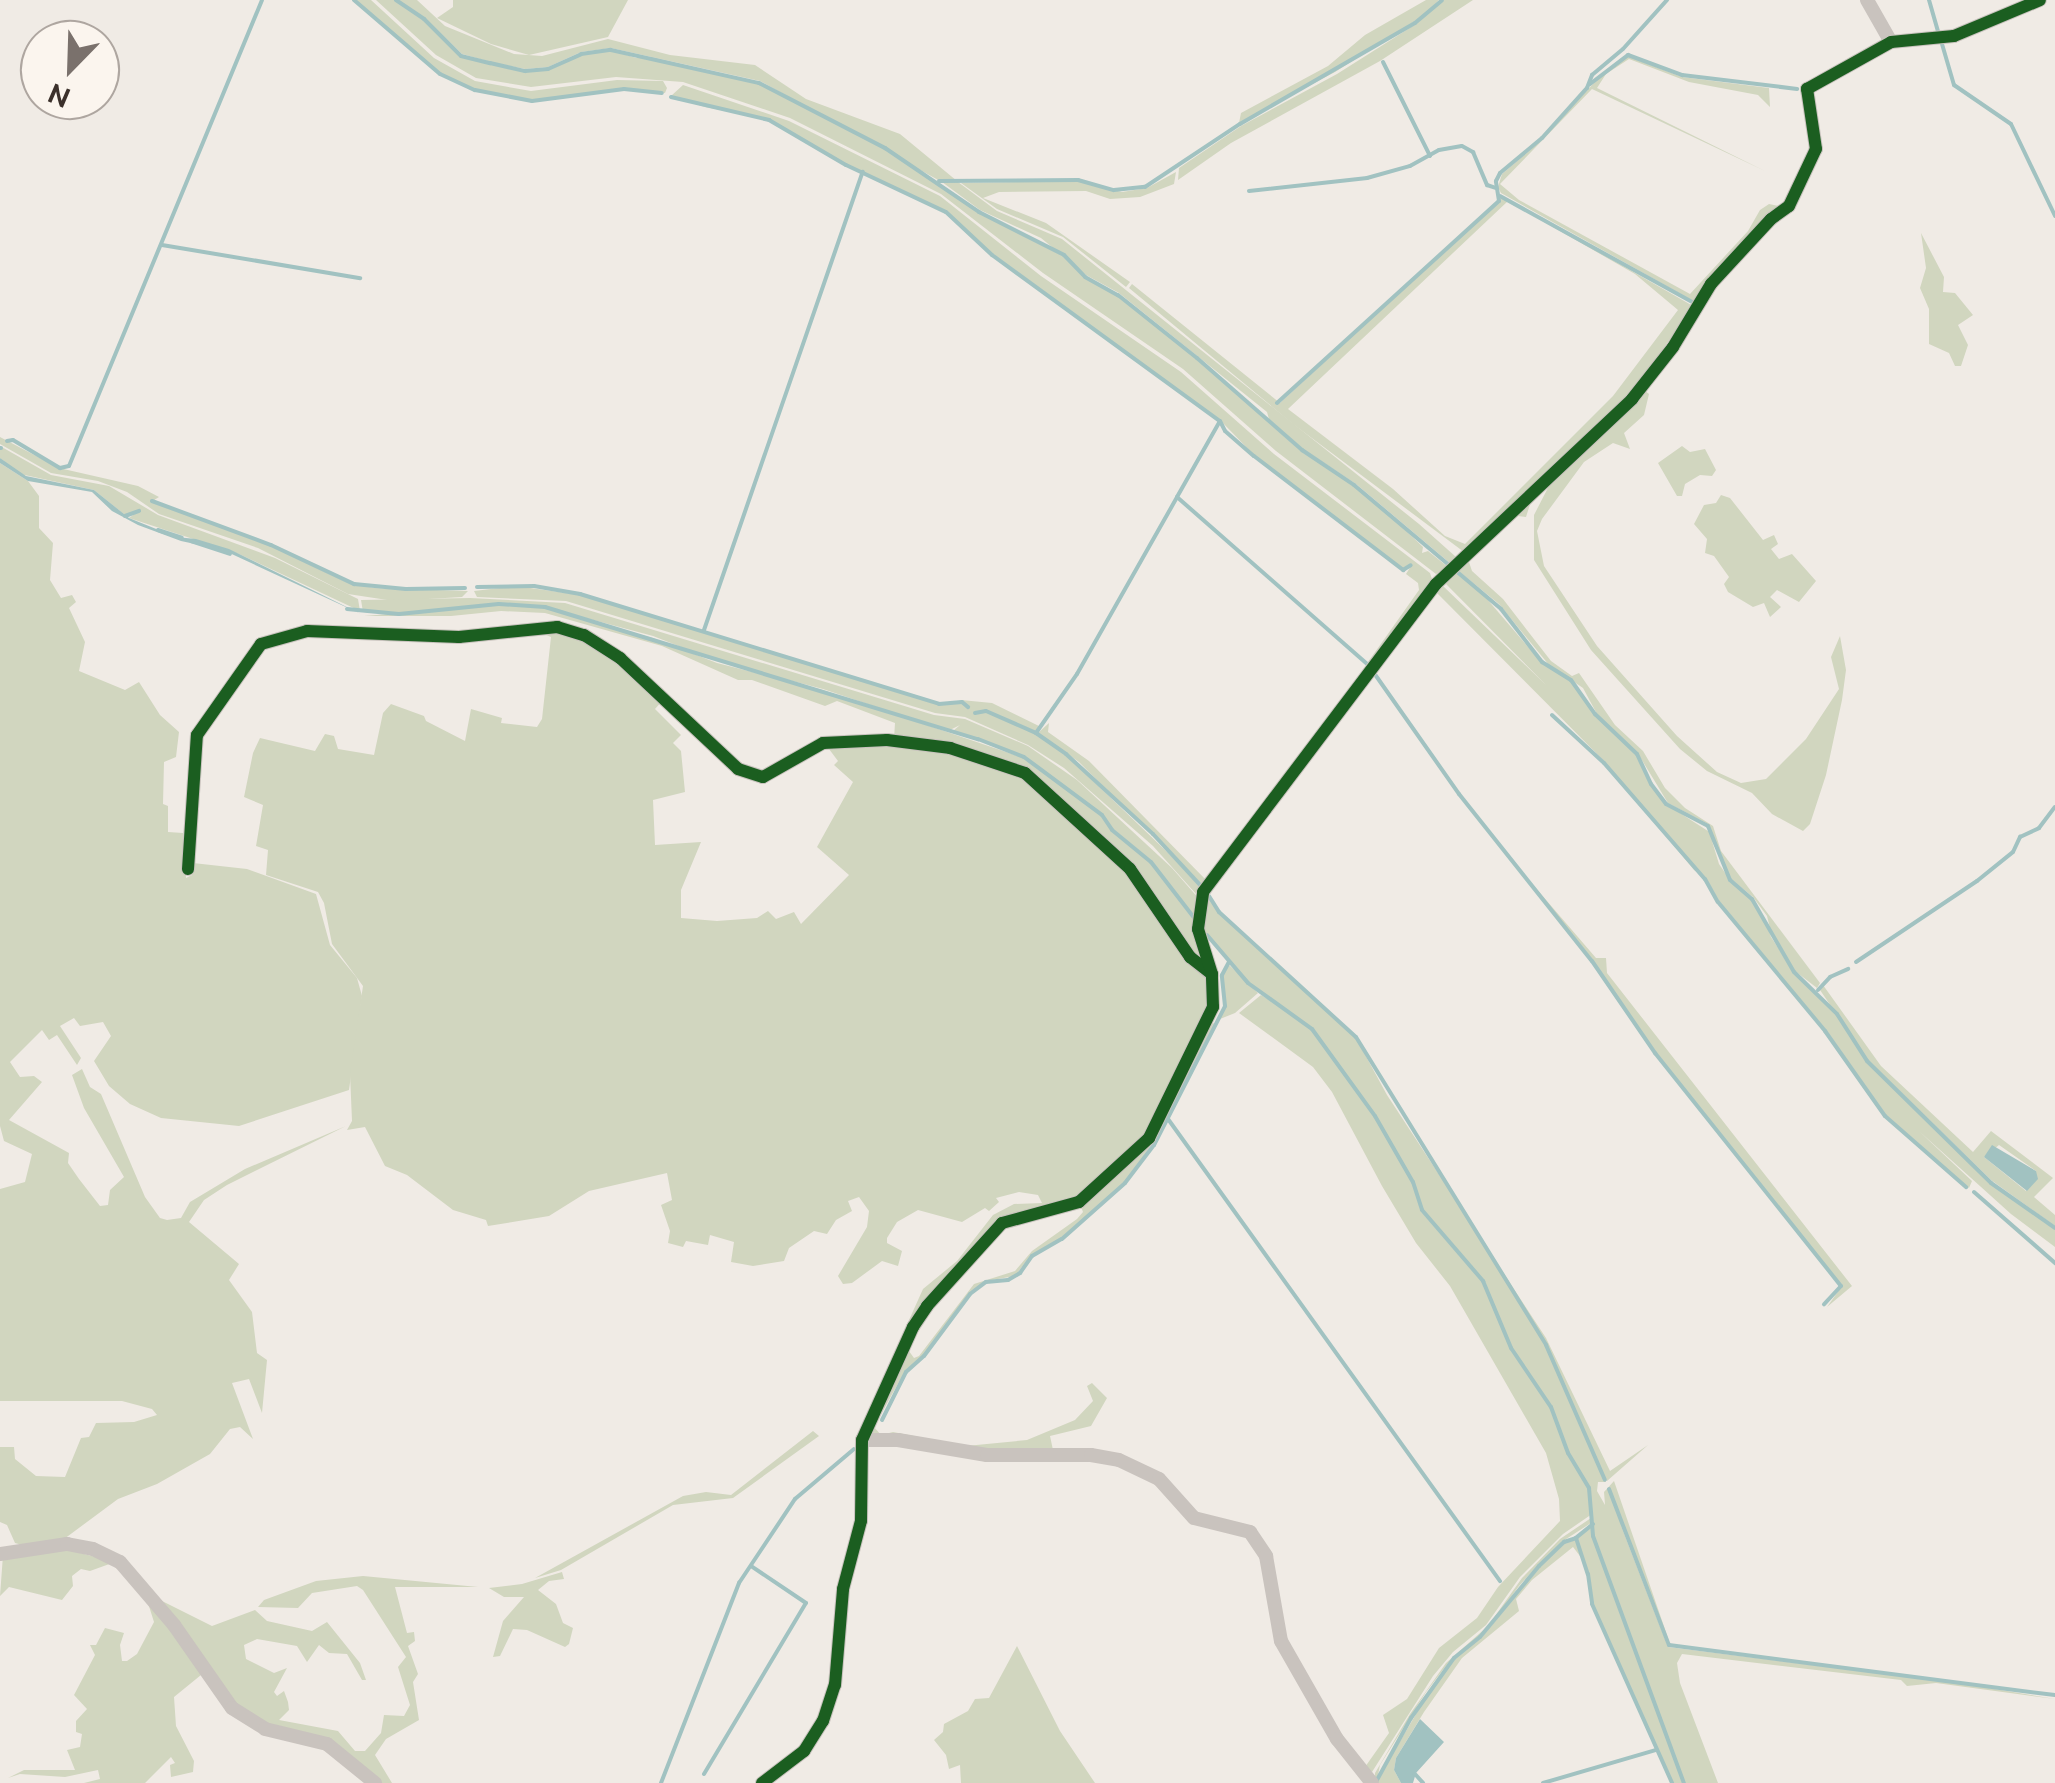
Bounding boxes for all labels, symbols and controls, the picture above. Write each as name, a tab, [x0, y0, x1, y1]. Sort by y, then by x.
north arrow	[20, 20, 120, 120]
text: N	[43, 78, 75, 115]

